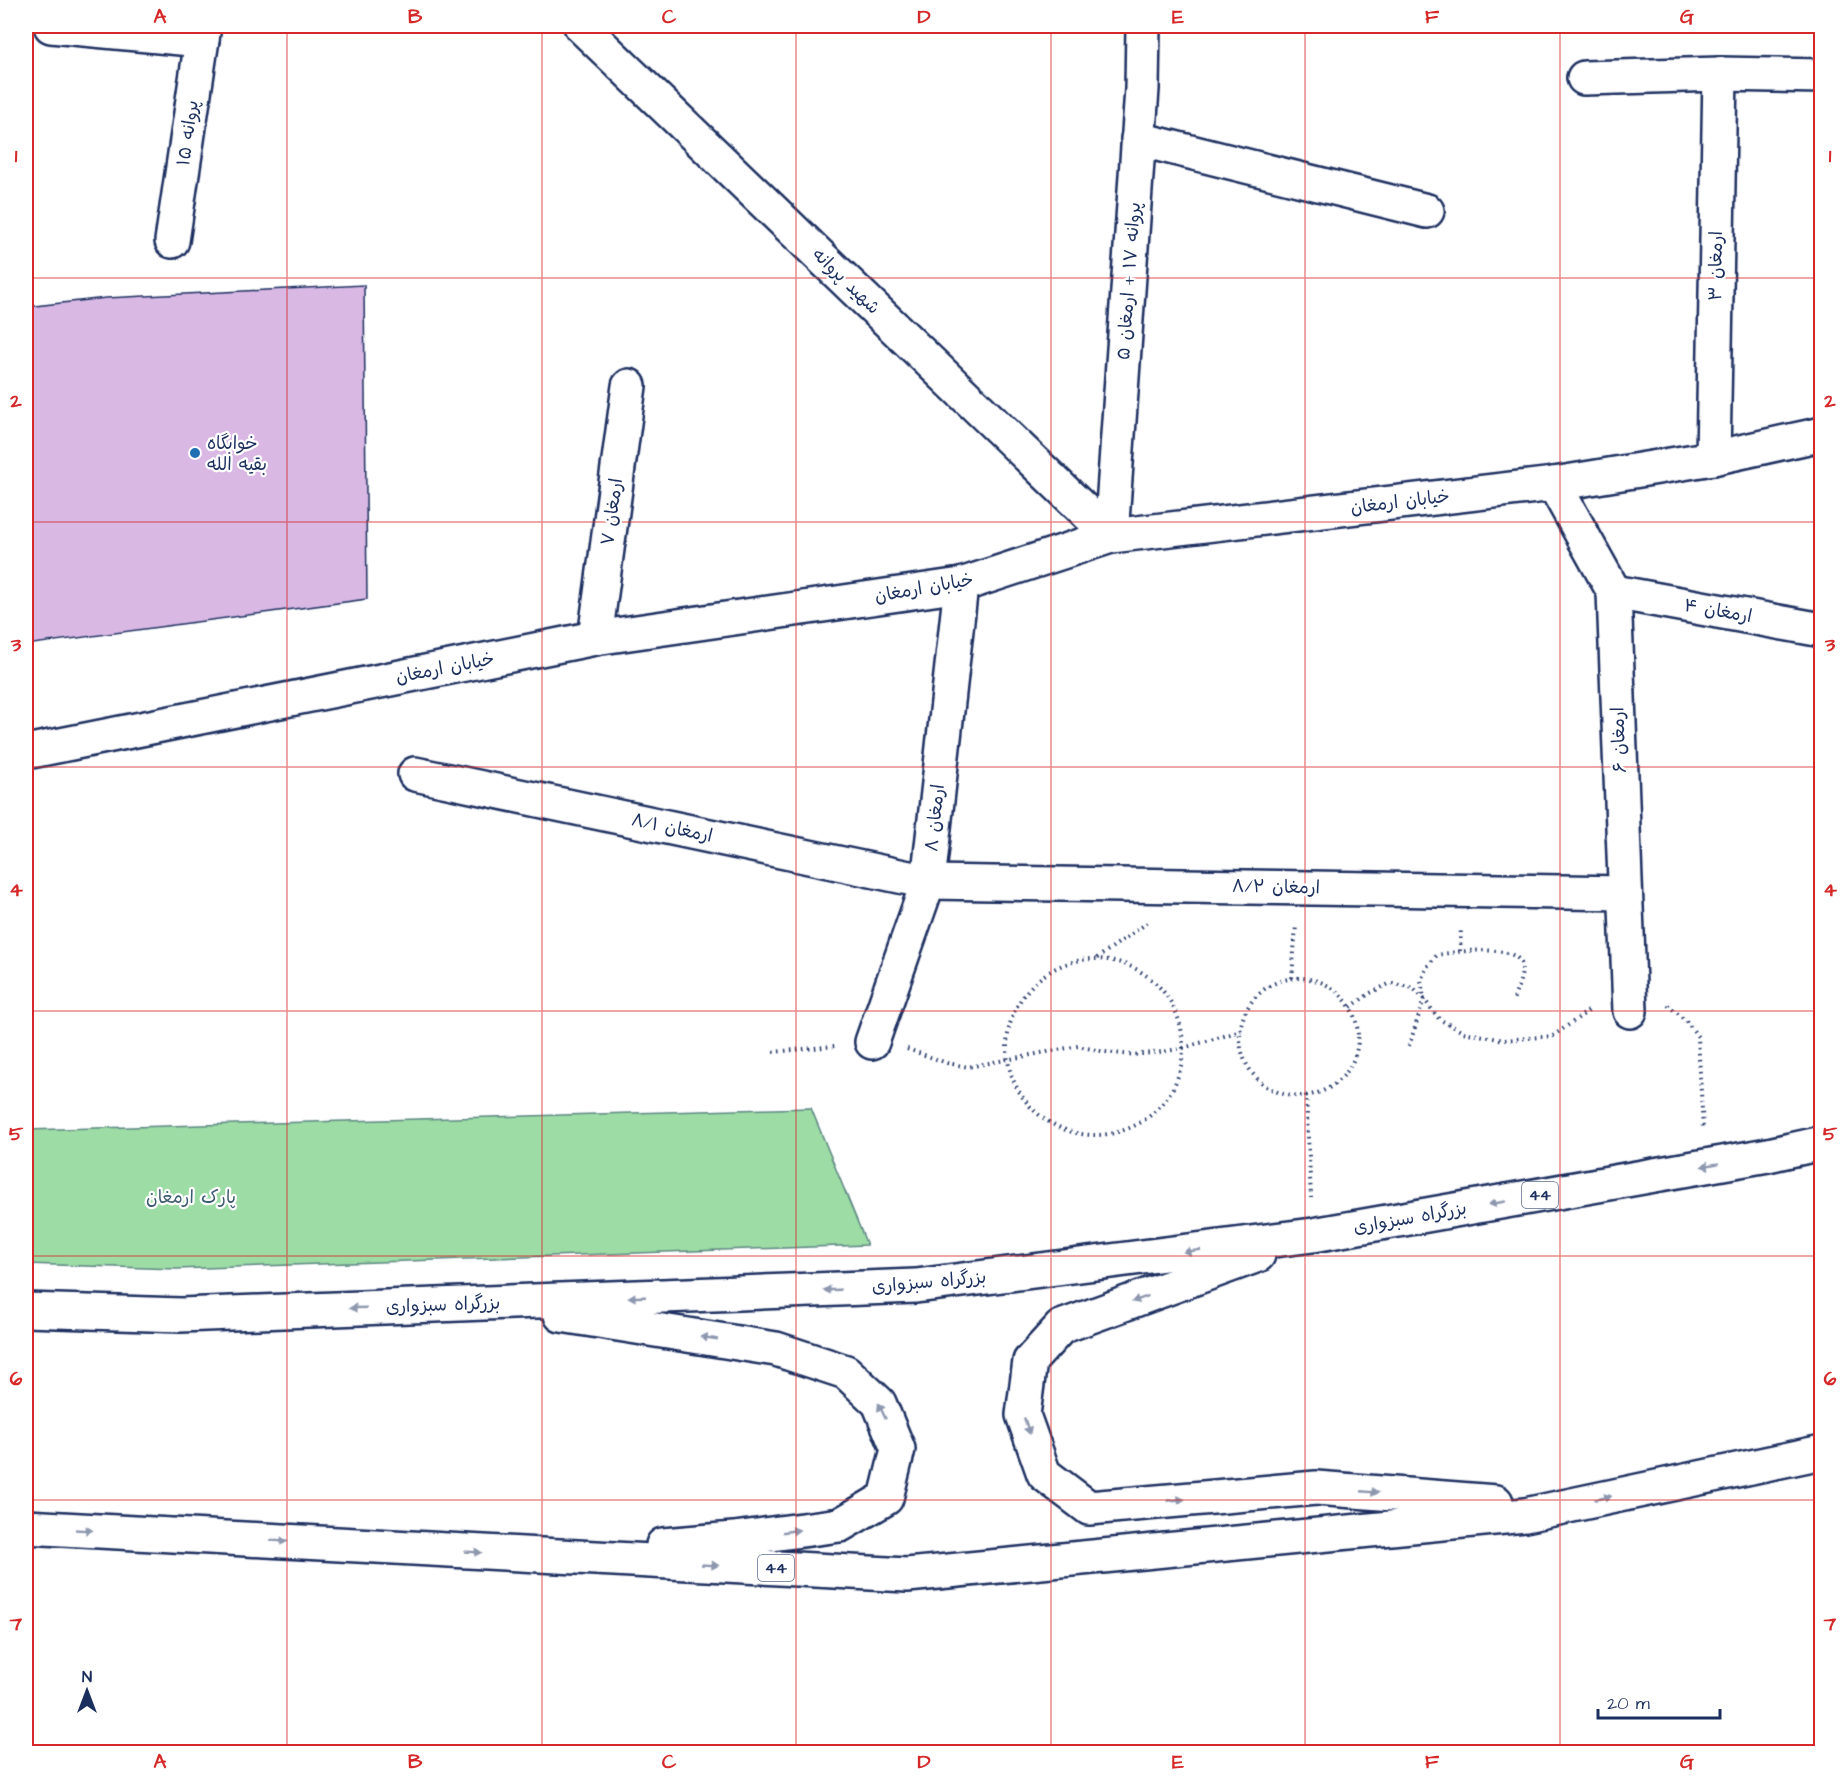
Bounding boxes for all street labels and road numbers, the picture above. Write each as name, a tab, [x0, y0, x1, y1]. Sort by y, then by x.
street label: پروانه ۱۵	[171, 98, 205, 168]
street label: پروانه ۱۷ + ارمغان ۵	[1111, 201, 1147, 361]
street label: ارمغان ۳	[1703, 231, 1729, 301]
street label: شهید پروانه	[806, 242, 886, 320]
street label: ارمغان ۷	[595, 477, 629, 547]
street label: خیابان ارمغان	[1349, 484, 1451, 520]
street label: خیابان ارمغان	[873, 567, 975, 609]
street label: ارمغان ۴	[1682, 593, 1754, 629]
street label: خیابان ارمغان	[394, 646, 496, 690]
street label: ارمغان ۶	[1605, 707, 1633, 773]
street label: ارمغان ۸	[919, 783, 951, 853]
street label: ارمغان ۸/۱	[629, 807, 715, 849]
street label: ارمغان ۸/۲	[1232, 874, 1320, 900]
road number: 44	[1522, 1182, 1558, 1208]
street label: بزرگراه سبزواری	[1351, 1196, 1469, 1240]
street label: بزرگراه سبزواری	[871, 1265, 987, 1299]
street label: بزرگراه سبزواری	[385, 1291, 501, 1319]
road number: 44	[758, 1555, 794, 1581]

